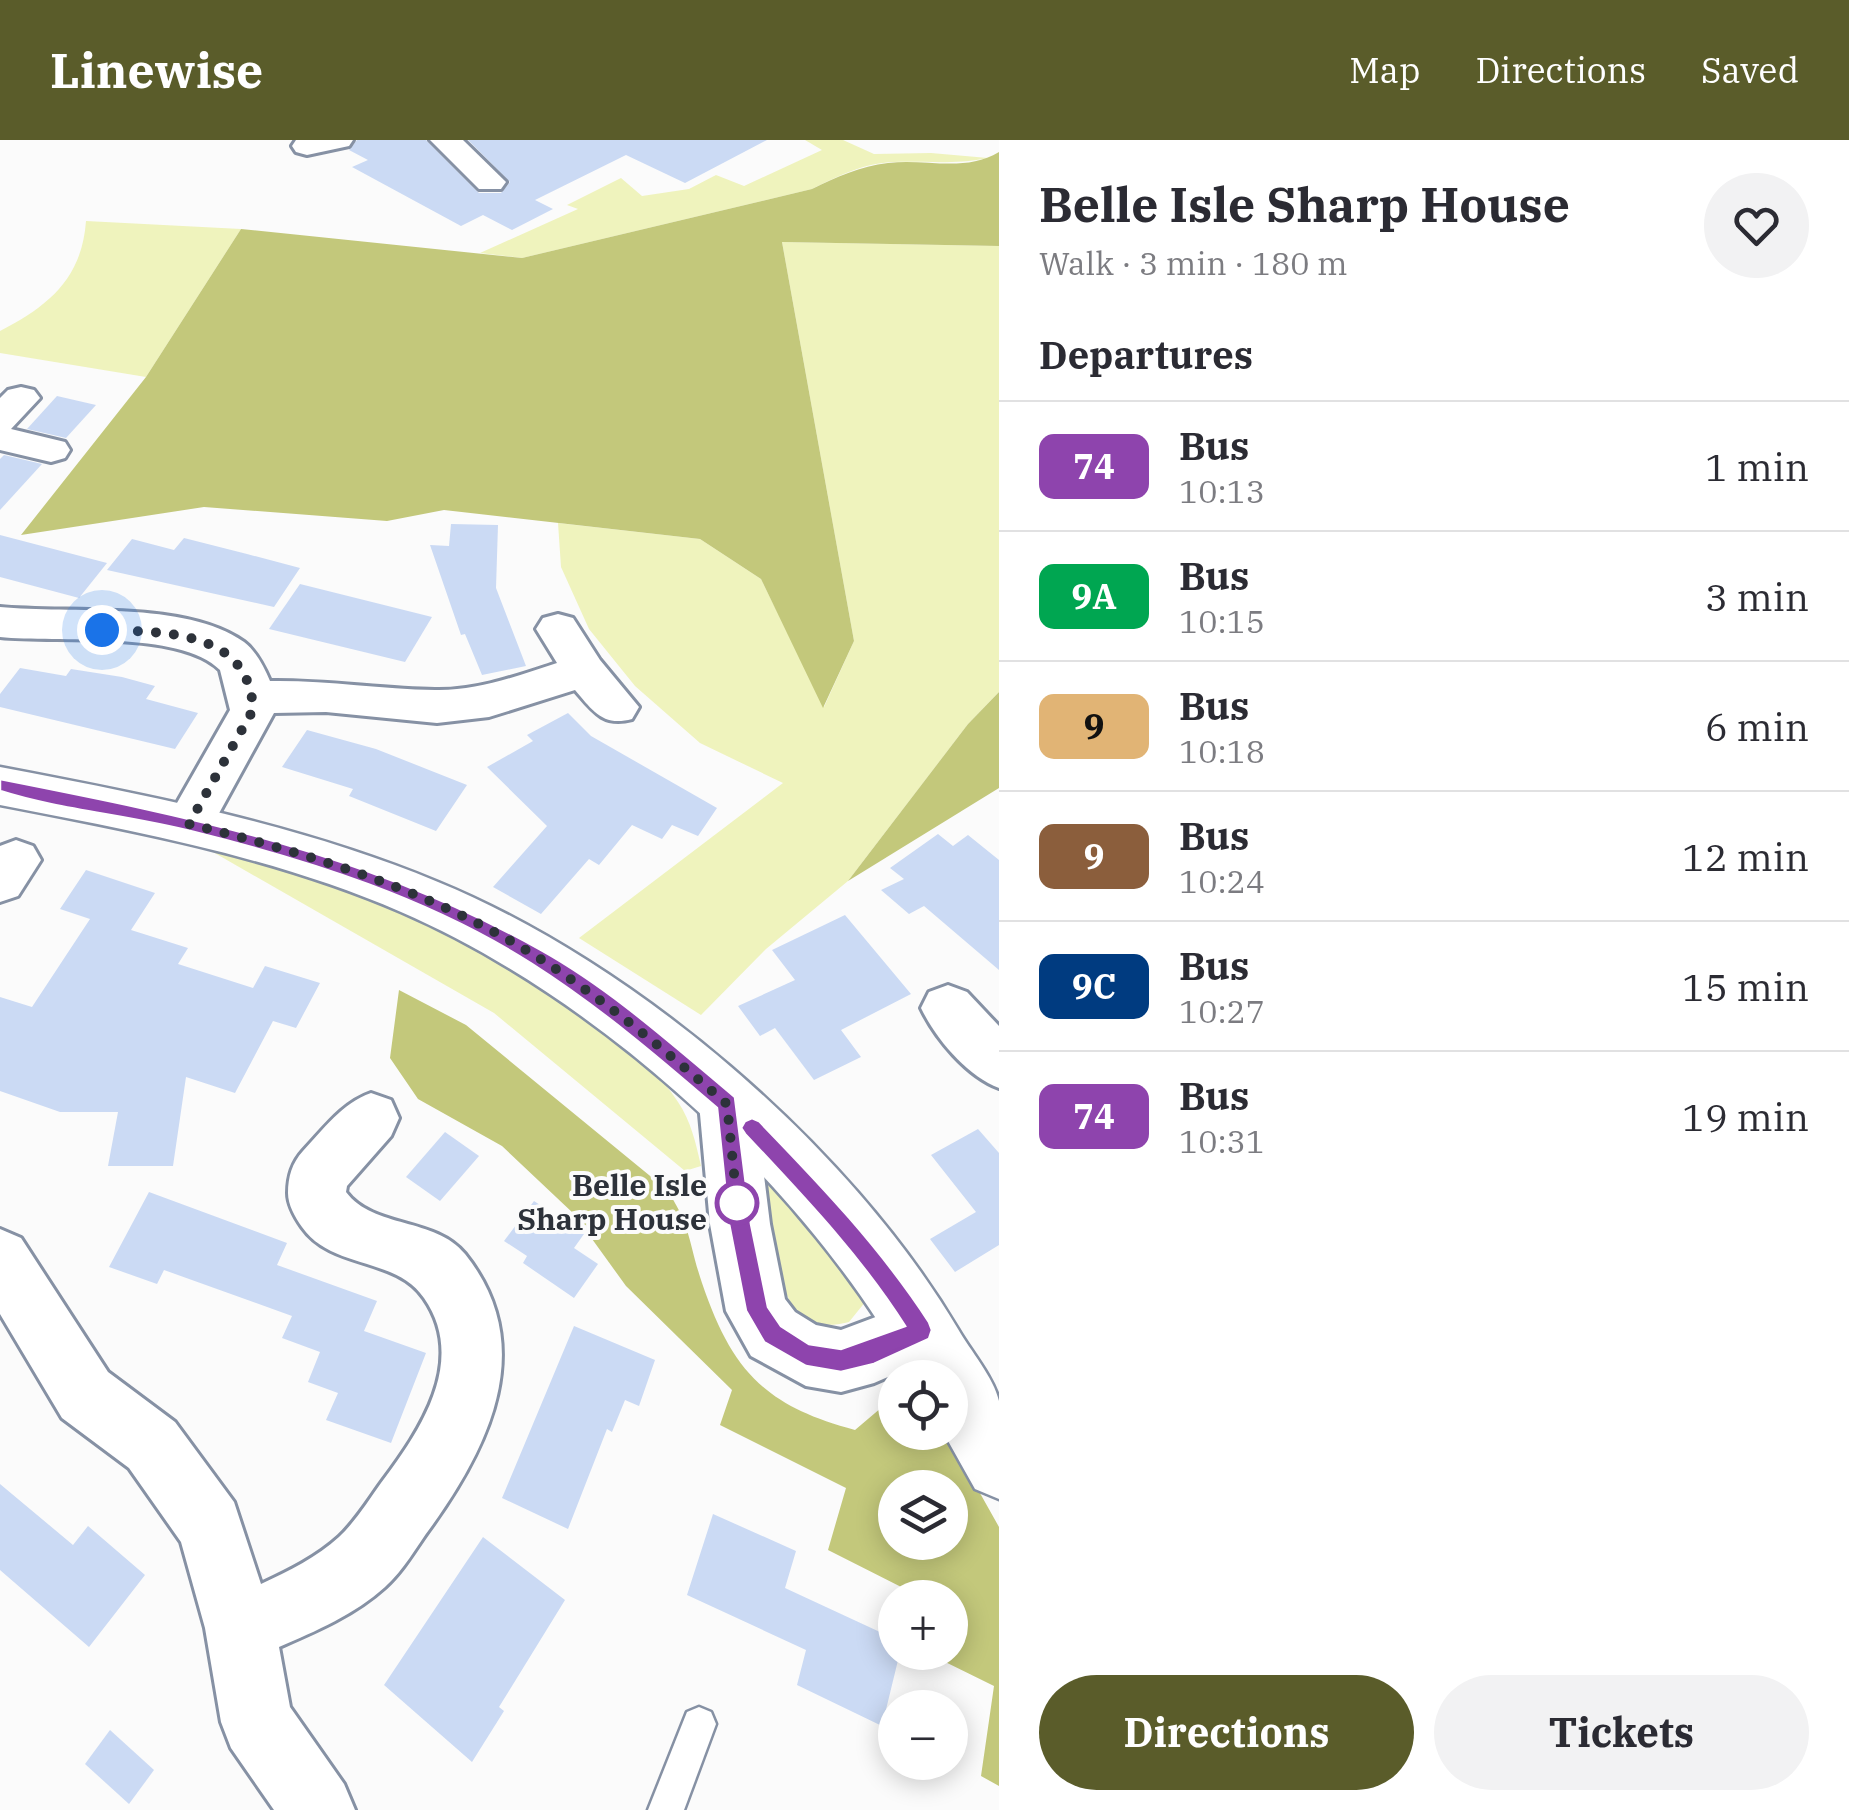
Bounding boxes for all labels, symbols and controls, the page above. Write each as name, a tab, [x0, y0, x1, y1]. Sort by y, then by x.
text: Linewise	[50, 39, 263, 101]
text: Map	[1349, 47, 1420, 93]
text: Directions	[1475, 47, 1646, 93]
text: Saved	[1701, 47, 1799, 93]
text: Belle Isle Sharp House	[1039, 173, 1570, 235]
button: heart	[1704, 173, 1809, 278]
text: Walk · 3 min · 180 m	[1039, 242, 1347, 284]
text: Departures	[1039, 330, 1253, 379]
text: Bus	[1179, 421, 1249, 470]
text: 1 min	[1705, 442, 1809, 491]
text: 74	[1073, 443, 1115, 489]
text: 10:13	[1179, 470, 1265, 512]
text: Bus	[1179, 551, 1249, 600]
text: 3 min	[1705, 572, 1809, 621]
text: 9A	[1071, 573, 1117, 619]
text: 10:15	[1179, 600, 1265, 642]
your location	[77, 605, 127, 655]
text: Bus	[1179, 681, 1249, 730]
text: 6 min	[1705, 702, 1809, 751]
text: 9	[1083, 703, 1105, 749]
text: 10:18	[1179, 730, 1265, 772]
text: Bus	[1179, 811, 1249, 860]
text: 12 min	[1682, 832, 1809, 881]
text: 9	[1083, 833, 1105, 879]
text: 10:24	[1179, 860, 1265, 902]
text: Bus	[1179, 941, 1249, 990]
text: 15 min	[1682, 962, 1809, 1011]
text: 9C	[1072, 963, 1116, 1009]
text: 10:27	[1179, 990, 1265, 1032]
text: Bus	[1179, 1071, 1249, 1120]
text: 19 min	[1682, 1092, 1809, 1141]
text: 74	[1073, 1093, 1115, 1139]
text: 10:31	[1179, 1120, 1265, 1162]
place label: Belle Isle Sharp House	[517, 1165, 707, 1238]
marker: Belle Isle Sharp House	[716, 1182, 758, 1224]
map controls	[878, 1360, 968, 1780]
button: locate	[878, 1360, 968, 1450]
button: layers	[878, 1470, 968, 1560]
button: +	[878, 1580, 968, 1670]
button: Directions	[1039, 1675, 1414, 1790]
button: Tickets	[1434, 1675, 1809, 1790]
button: −	[878, 1690, 968, 1780]

